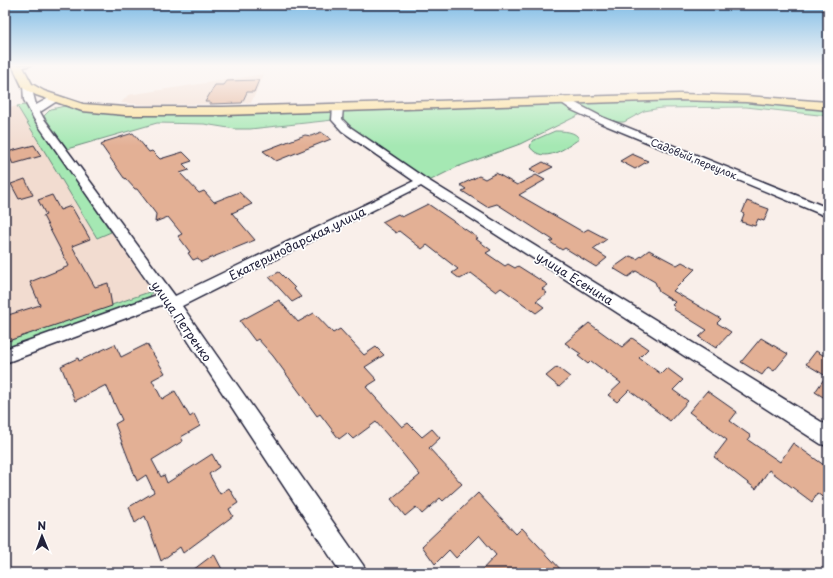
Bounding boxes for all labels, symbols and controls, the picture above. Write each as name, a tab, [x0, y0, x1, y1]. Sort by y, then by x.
street label: Садовый переулок	[648, 134, 740, 183]
street label: Екатеринодарская улица	[225, 202, 369, 284]
street label: улица Есенина	[533, 247, 617, 309]
street label: улица Петренко	[147, 277, 217, 365]
north arrow	[22, 516, 62, 556]
text: N	[37, 517, 47, 534]

